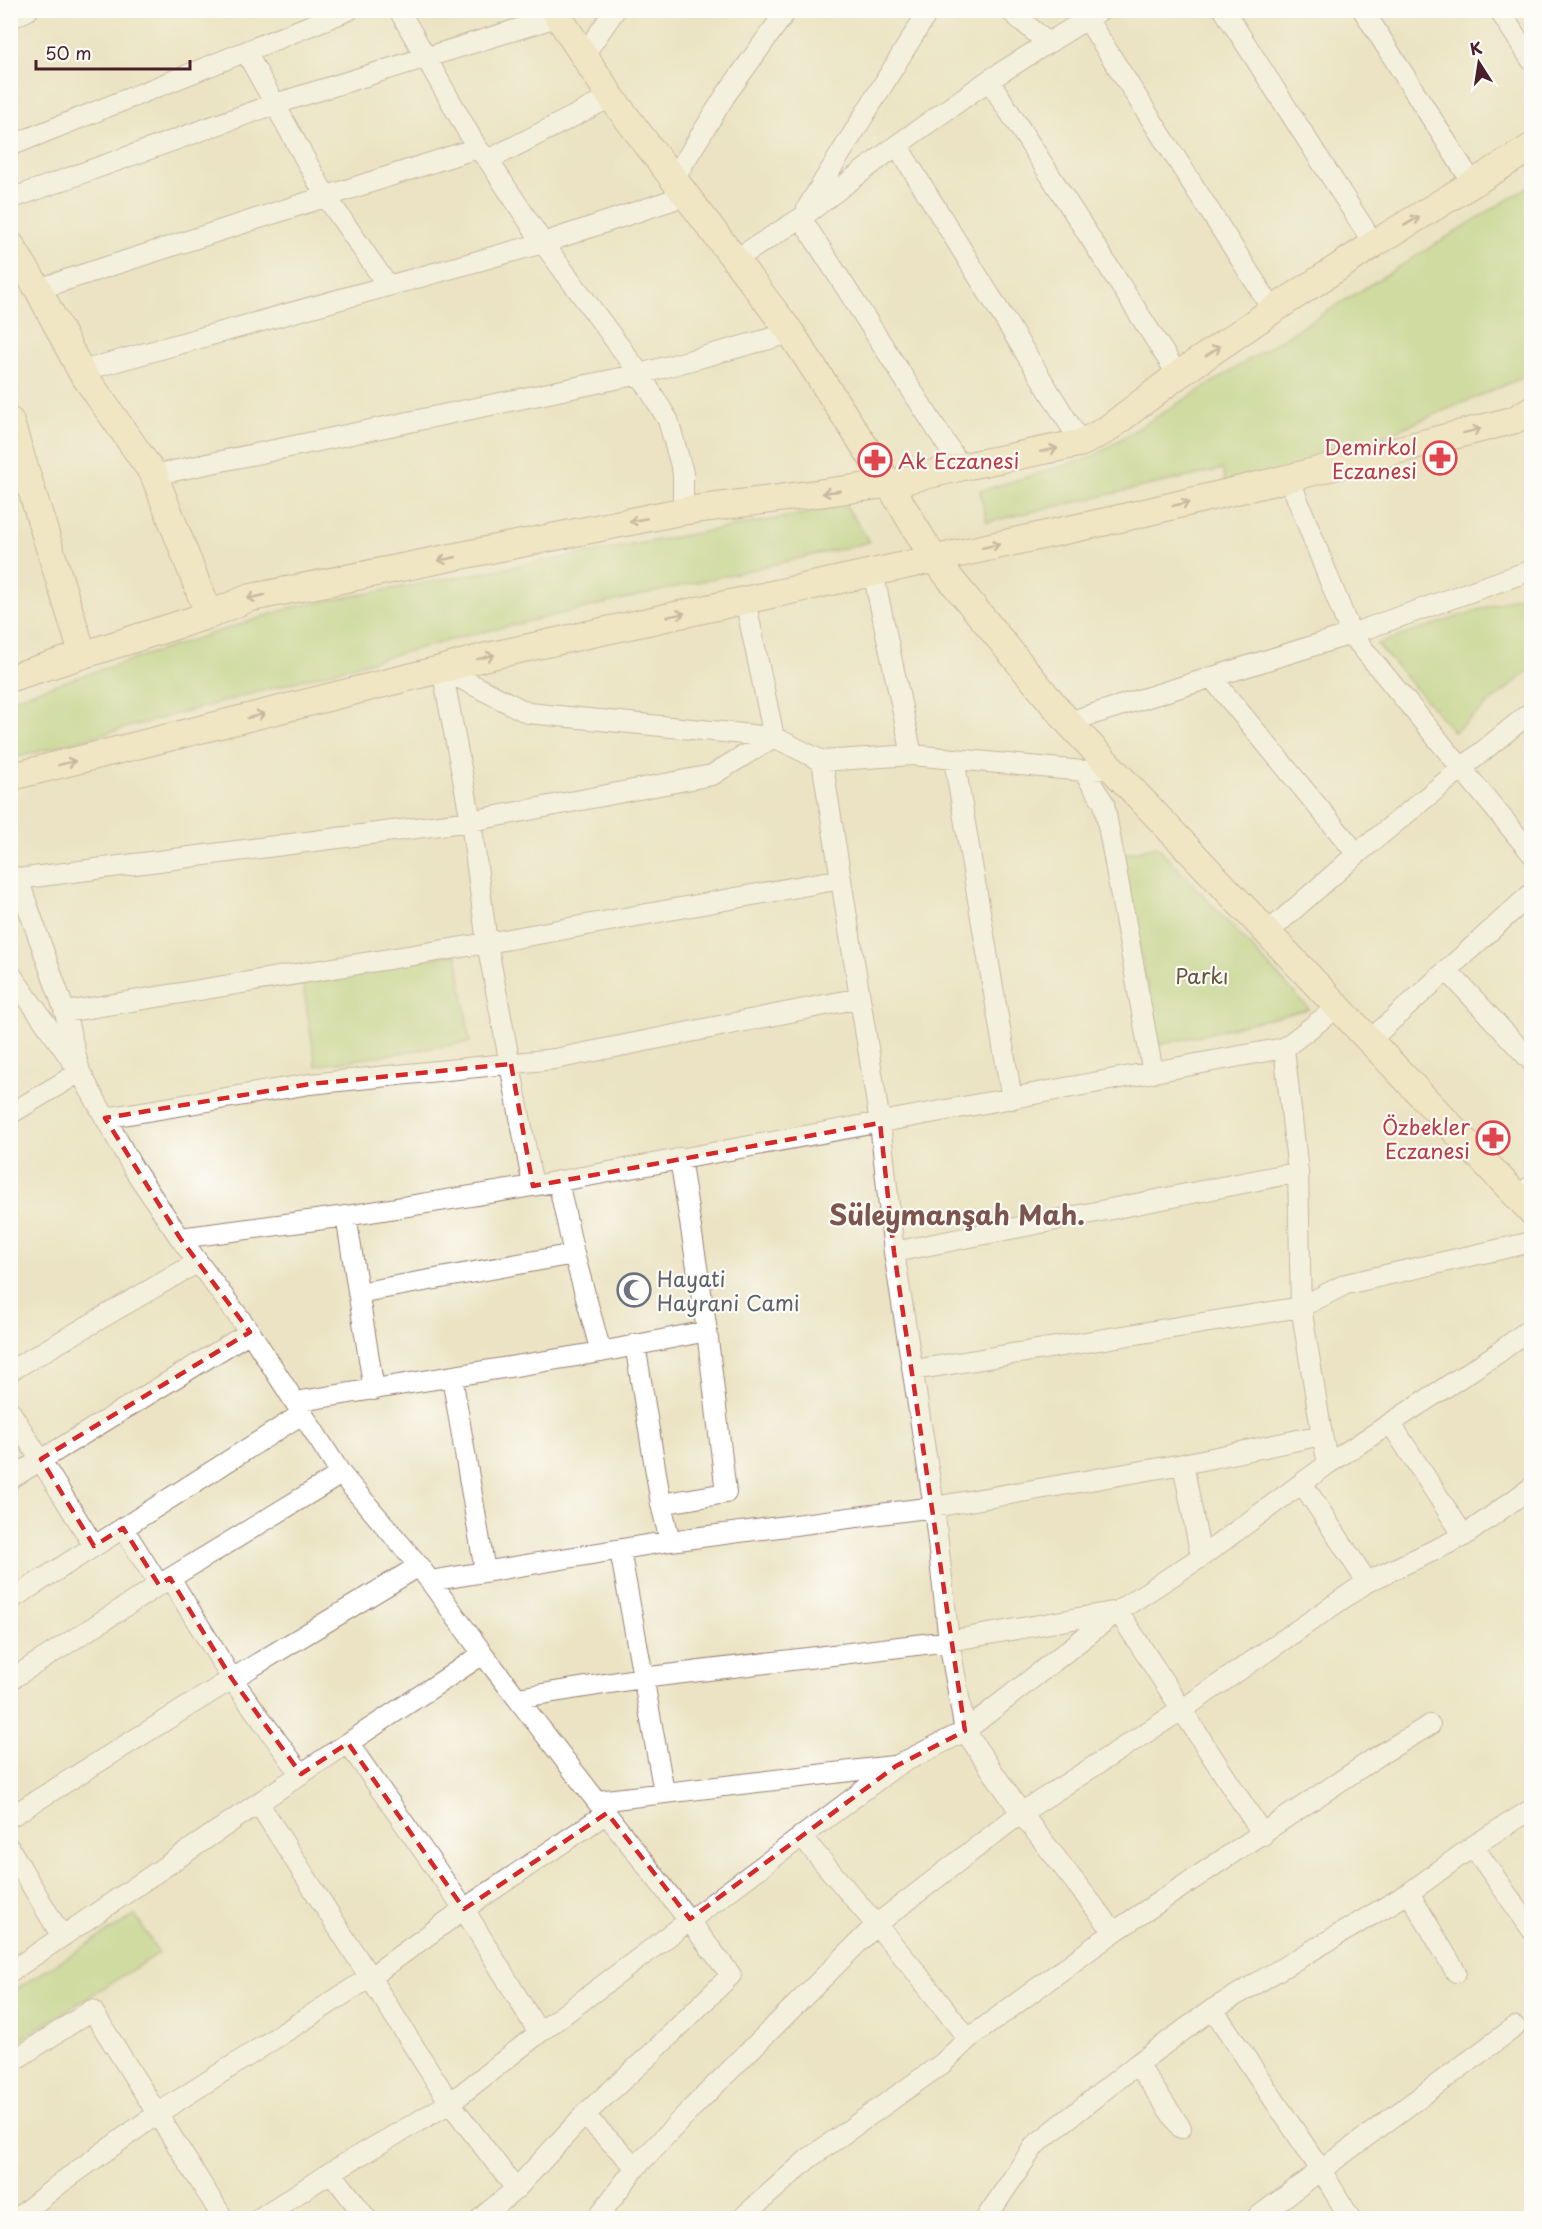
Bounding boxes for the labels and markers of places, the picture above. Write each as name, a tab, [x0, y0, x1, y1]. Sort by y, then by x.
place label: Demirkol Eczanesi	[1324, 430, 1417, 486]
pharmacy icon: Demirkol Eczanesi	[1422, 440, 1458, 476]
pharmacy icon: Ak Eczanesi	[857, 442, 893, 478]
place label: Ak Eczanesi	[898, 444, 1019, 476]
place label: Özbekler Eczanesi	[1382, 1110, 1470, 1166]
pharmacy icon: Özbekler Eczanesi	[1475, 1120, 1511, 1156]
place label: Hayati Hayrani Cami	[657, 1262, 800, 1318]
mosque icon: Hayati Hayrani Cami	[616, 1272, 652, 1308]

